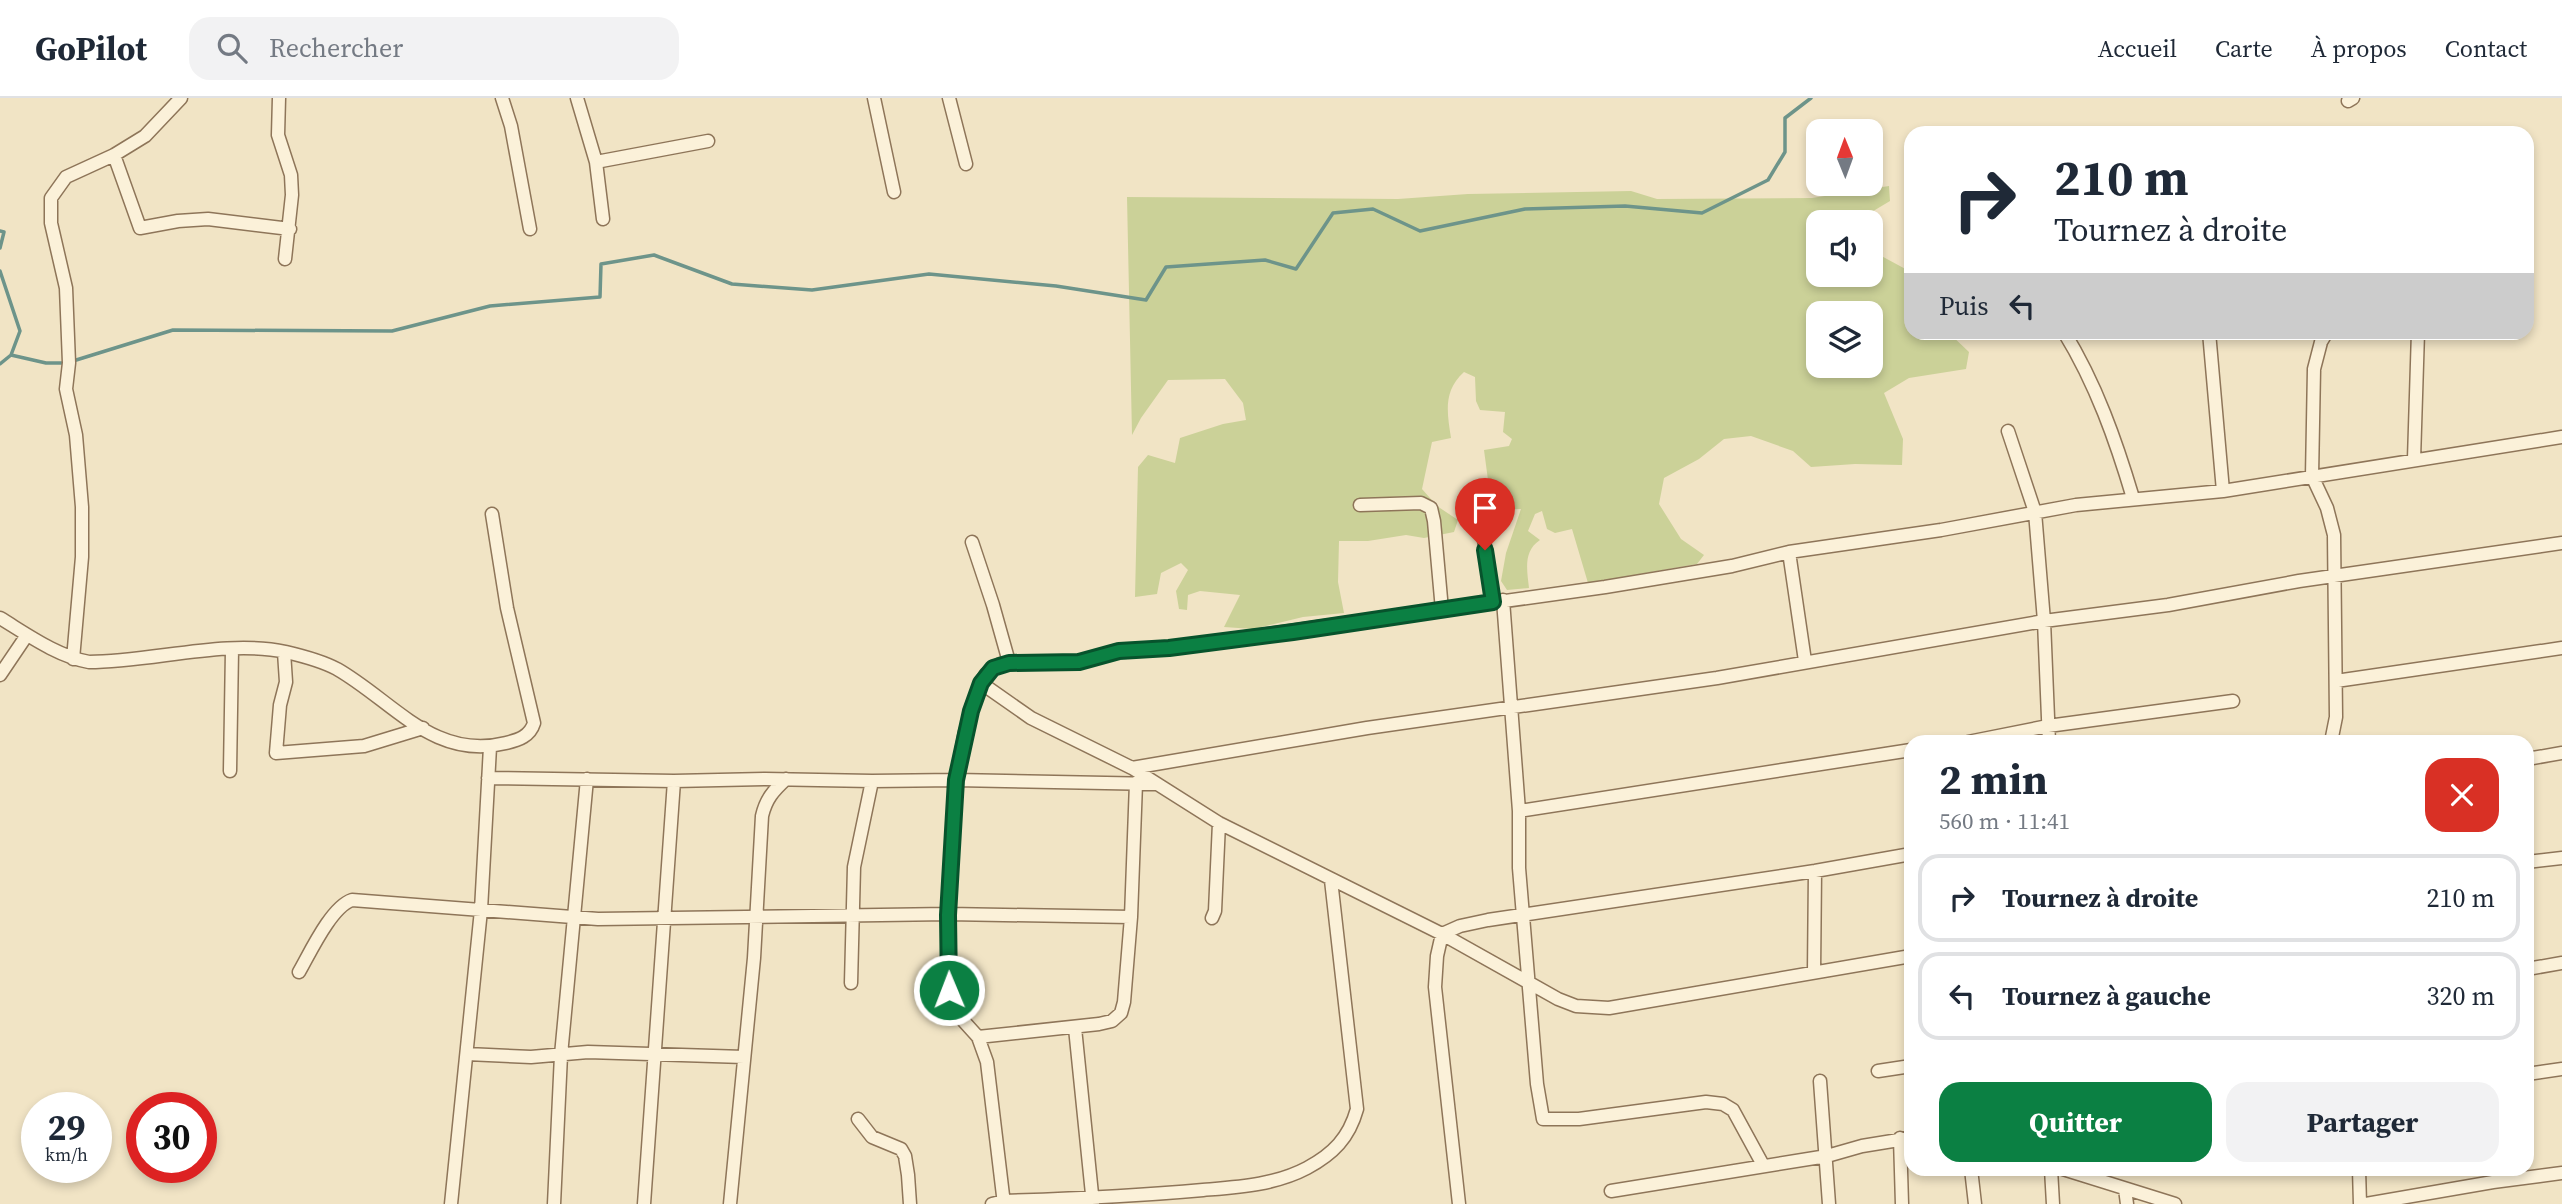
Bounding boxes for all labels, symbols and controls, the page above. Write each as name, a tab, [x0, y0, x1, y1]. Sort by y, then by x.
search box	[189, 17, 679, 80]
text: GoPilot	[35, 26, 147, 71]
icon: search	[213, 29, 251, 67]
text: Rechercher	[269, 30, 403, 66]
text: Accueil	[2098, 32, 2177, 65]
text: Carte	[2215, 32, 2273, 65]
text: À propos	[2311, 32, 2407, 65]
text: Contact	[2445, 32, 2527, 65]
north arrow	[1806, 119, 1883, 196]
map controls	[1806, 119, 1883, 378]
text: 210 m	[2054, 144, 2189, 211]
icon: right	[1939, 154, 2030, 245]
text: Tournez à droite	[2054, 208, 2287, 252]
button: sound	[1806, 210, 1883, 287]
icon: left	[2003, 287, 2041, 325]
text: Puis	[1939, 288, 1989, 324]
button: layers	[1806, 301, 1883, 378]
pin	[1455, 478, 1515, 550]
icon: arrive	[1466, 489, 1504, 527]
text: 2 min	[1939, 750, 2048, 808]
button: close	[2425, 758, 2499, 832]
text: 560 m · 11:41	[1939, 805, 2070, 837]
icon: right	[1943, 879, 1981, 917]
text: Tournez à droite	[2002, 880, 2198, 916]
text: 210 m	[2427, 880, 2495, 916]
position arrow	[912, 953, 986, 1027]
icon: left	[1943, 977, 1981, 1015]
text: Tournez à gauche	[2002, 978, 2211, 1014]
text: 320 m	[2427, 978, 2495, 1014]
button: Quitter	[1939, 1082, 2212, 1162]
button: Partager	[2226, 1082, 2499, 1162]
speed limit sign: 30	[126, 1092, 217, 1183]
text: 29	[48, 1104, 85, 1152]
text: km/h	[45, 1142, 88, 1167]

